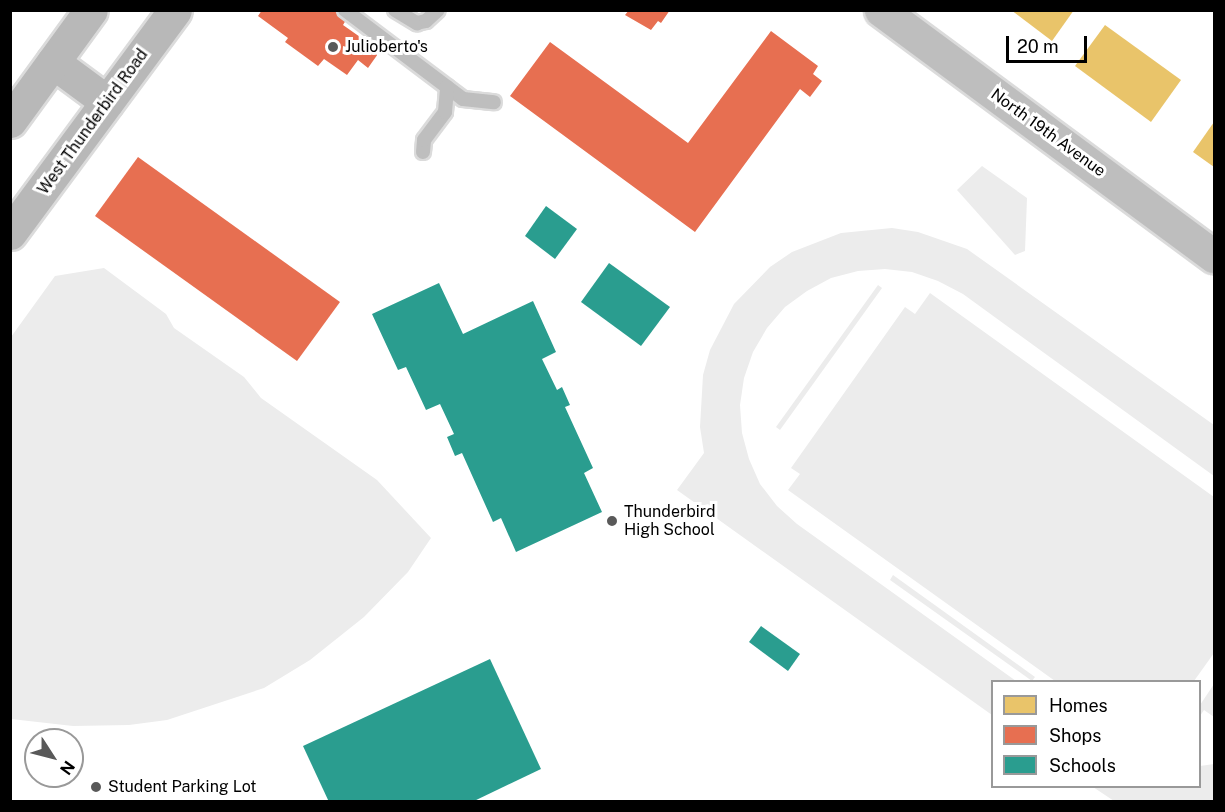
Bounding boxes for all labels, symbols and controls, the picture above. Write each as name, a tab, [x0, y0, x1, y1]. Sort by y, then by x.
scale bar	[1009, 24, 1090, 62]
text: 20 m	[1017, 36, 1059, 57]
place label: Julioberto's	[345, 37, 428, 57]
marker: Julioberto's	[326, 40, 340, 54]
street label: West Thunderbird Road	[34, 46, 152, 198]
street label: North 19th Avenue	[987, 85, 1109, 181]
place label: Thunderbird High School	[624, 502, 715, 540]
marker: Thunderbird High School	[605, 514, 619, 528]
legend	[991, 680, 1201, 788]
text: Homes	[1049, 695, 1108, 716]
text: Shops	[1049, 725, 1101, 746]
north arrow	[24, 728, 84, 788]
text: Schools	[1049, 755, 1116, 776]
text: N	[56, 757, 79, 778]
place label: Student Parking Lot	[108, 777, 257, 797]
marker: Student Parking Lot	[89, 780, 103, 794]

